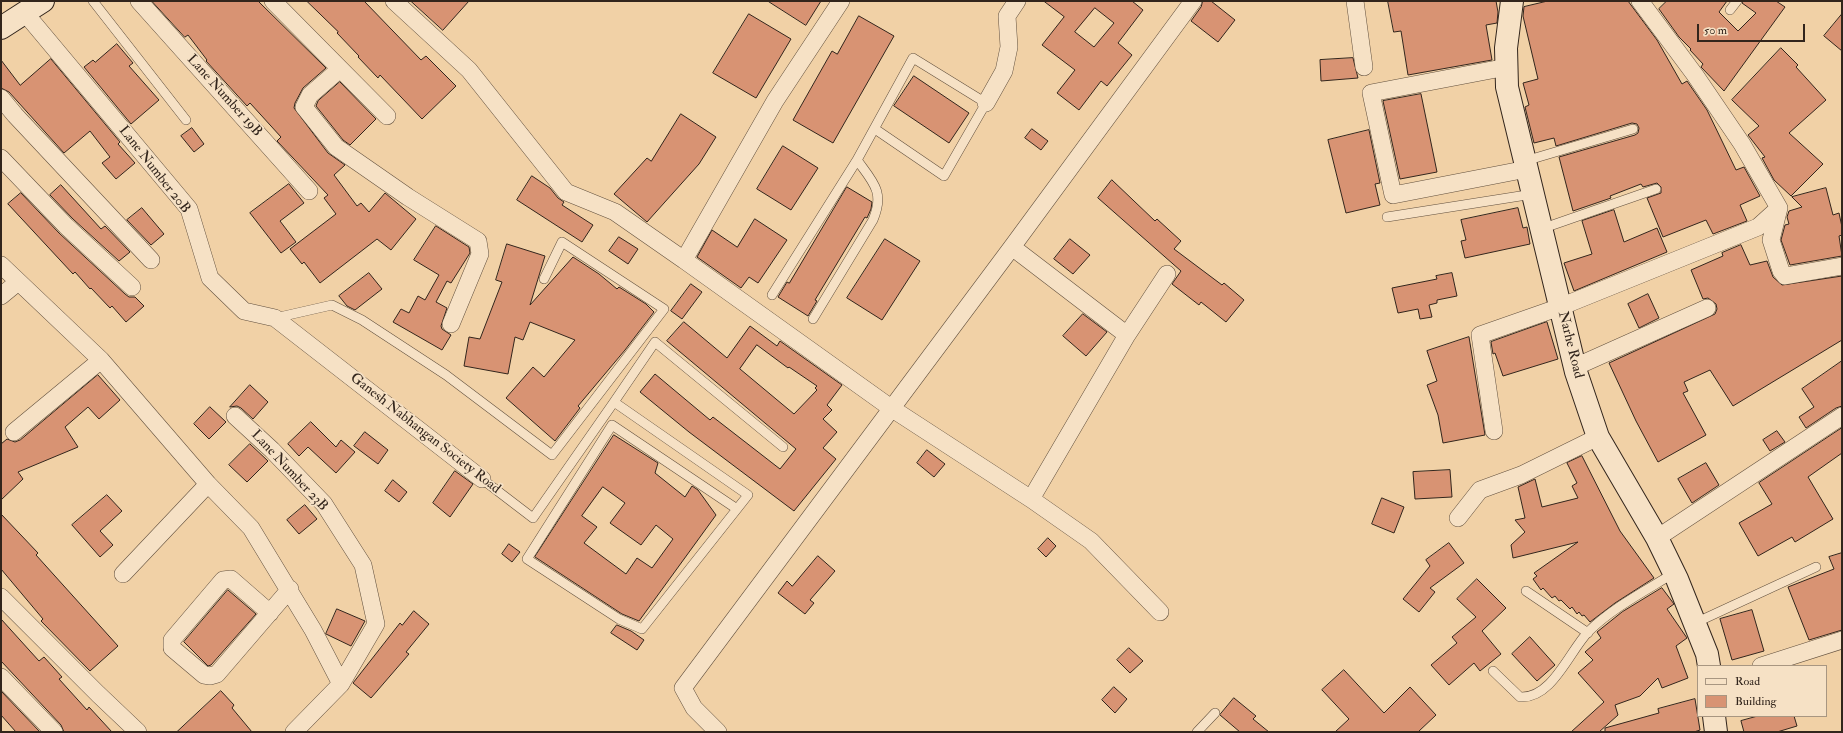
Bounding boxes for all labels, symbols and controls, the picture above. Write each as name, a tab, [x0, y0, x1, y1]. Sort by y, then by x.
scale bar	[1699, 16, 1807, 42]
text: 50 m	[1704, 23, 1727, 38]
street label: Lane Number 19B	[183, 52, 265, 140]
street label: Lane Number 20B	[115, 123, 193, 217]
street label: Narhe Road	[1554, 310, 1586, 380]
street label: Ganesh Nabhangan Society Road	[347, 370, 503, 498]
street label: Lane Number 23B	[247, 427, 331, 515]
legend	[1697, 665, 1827, 717]
text: Road	[1735, 674, 1760, 689]
text: Building	[1735, 694, 1776, 709]

